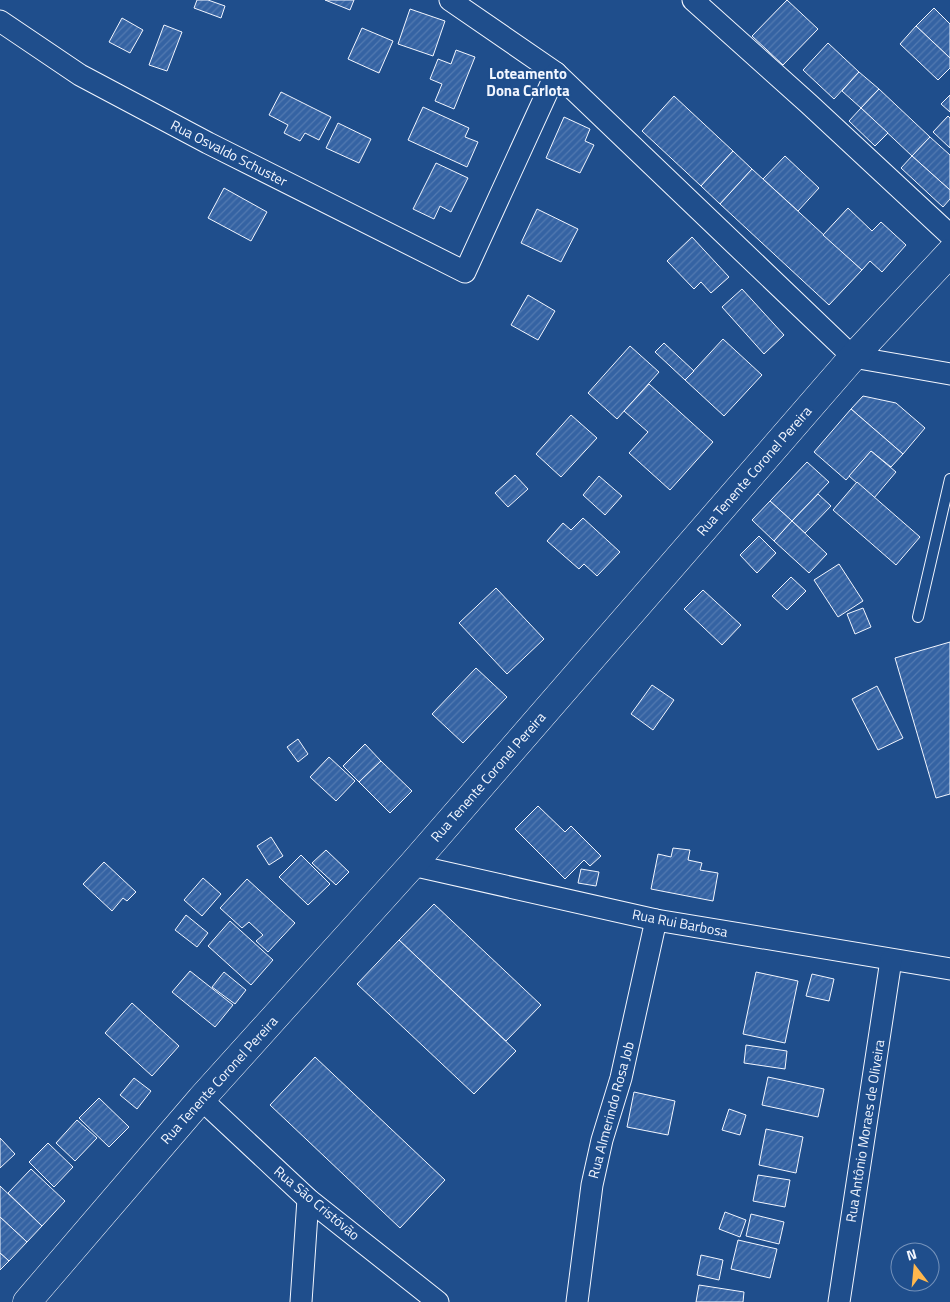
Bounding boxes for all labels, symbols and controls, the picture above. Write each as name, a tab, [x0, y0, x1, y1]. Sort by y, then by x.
district label: Loteamento Dona Carlota	[486, 62, 570, 102]
street label: Rua Osvaldo Schuster	[167, 114, 291, 191]
street label: Rua Tenente Coronel Pereira	[691, 401, 816, 540]
street label: Rua Tenente Coronel Pereira	[425, 707, 550, 846]
street label: Rua Rui Barbosa	[630, 903, 730, 942]
street label: Rua Tenente Coronel Pereira	[155, 1011, 282, 1148]
street label: Rua Antônio Moraes de Oliveira	[840, 1038, 889, 1224]
street label: Rua Almerindo Rosa Job	[582, 1039, 639, 1181]
street label: Rua São Cristóvão	[270, 1160, 365, 1245]
north arrow	[890, 1242, 940, 1292]
text: N	[904, 1243, 919, 1265]

